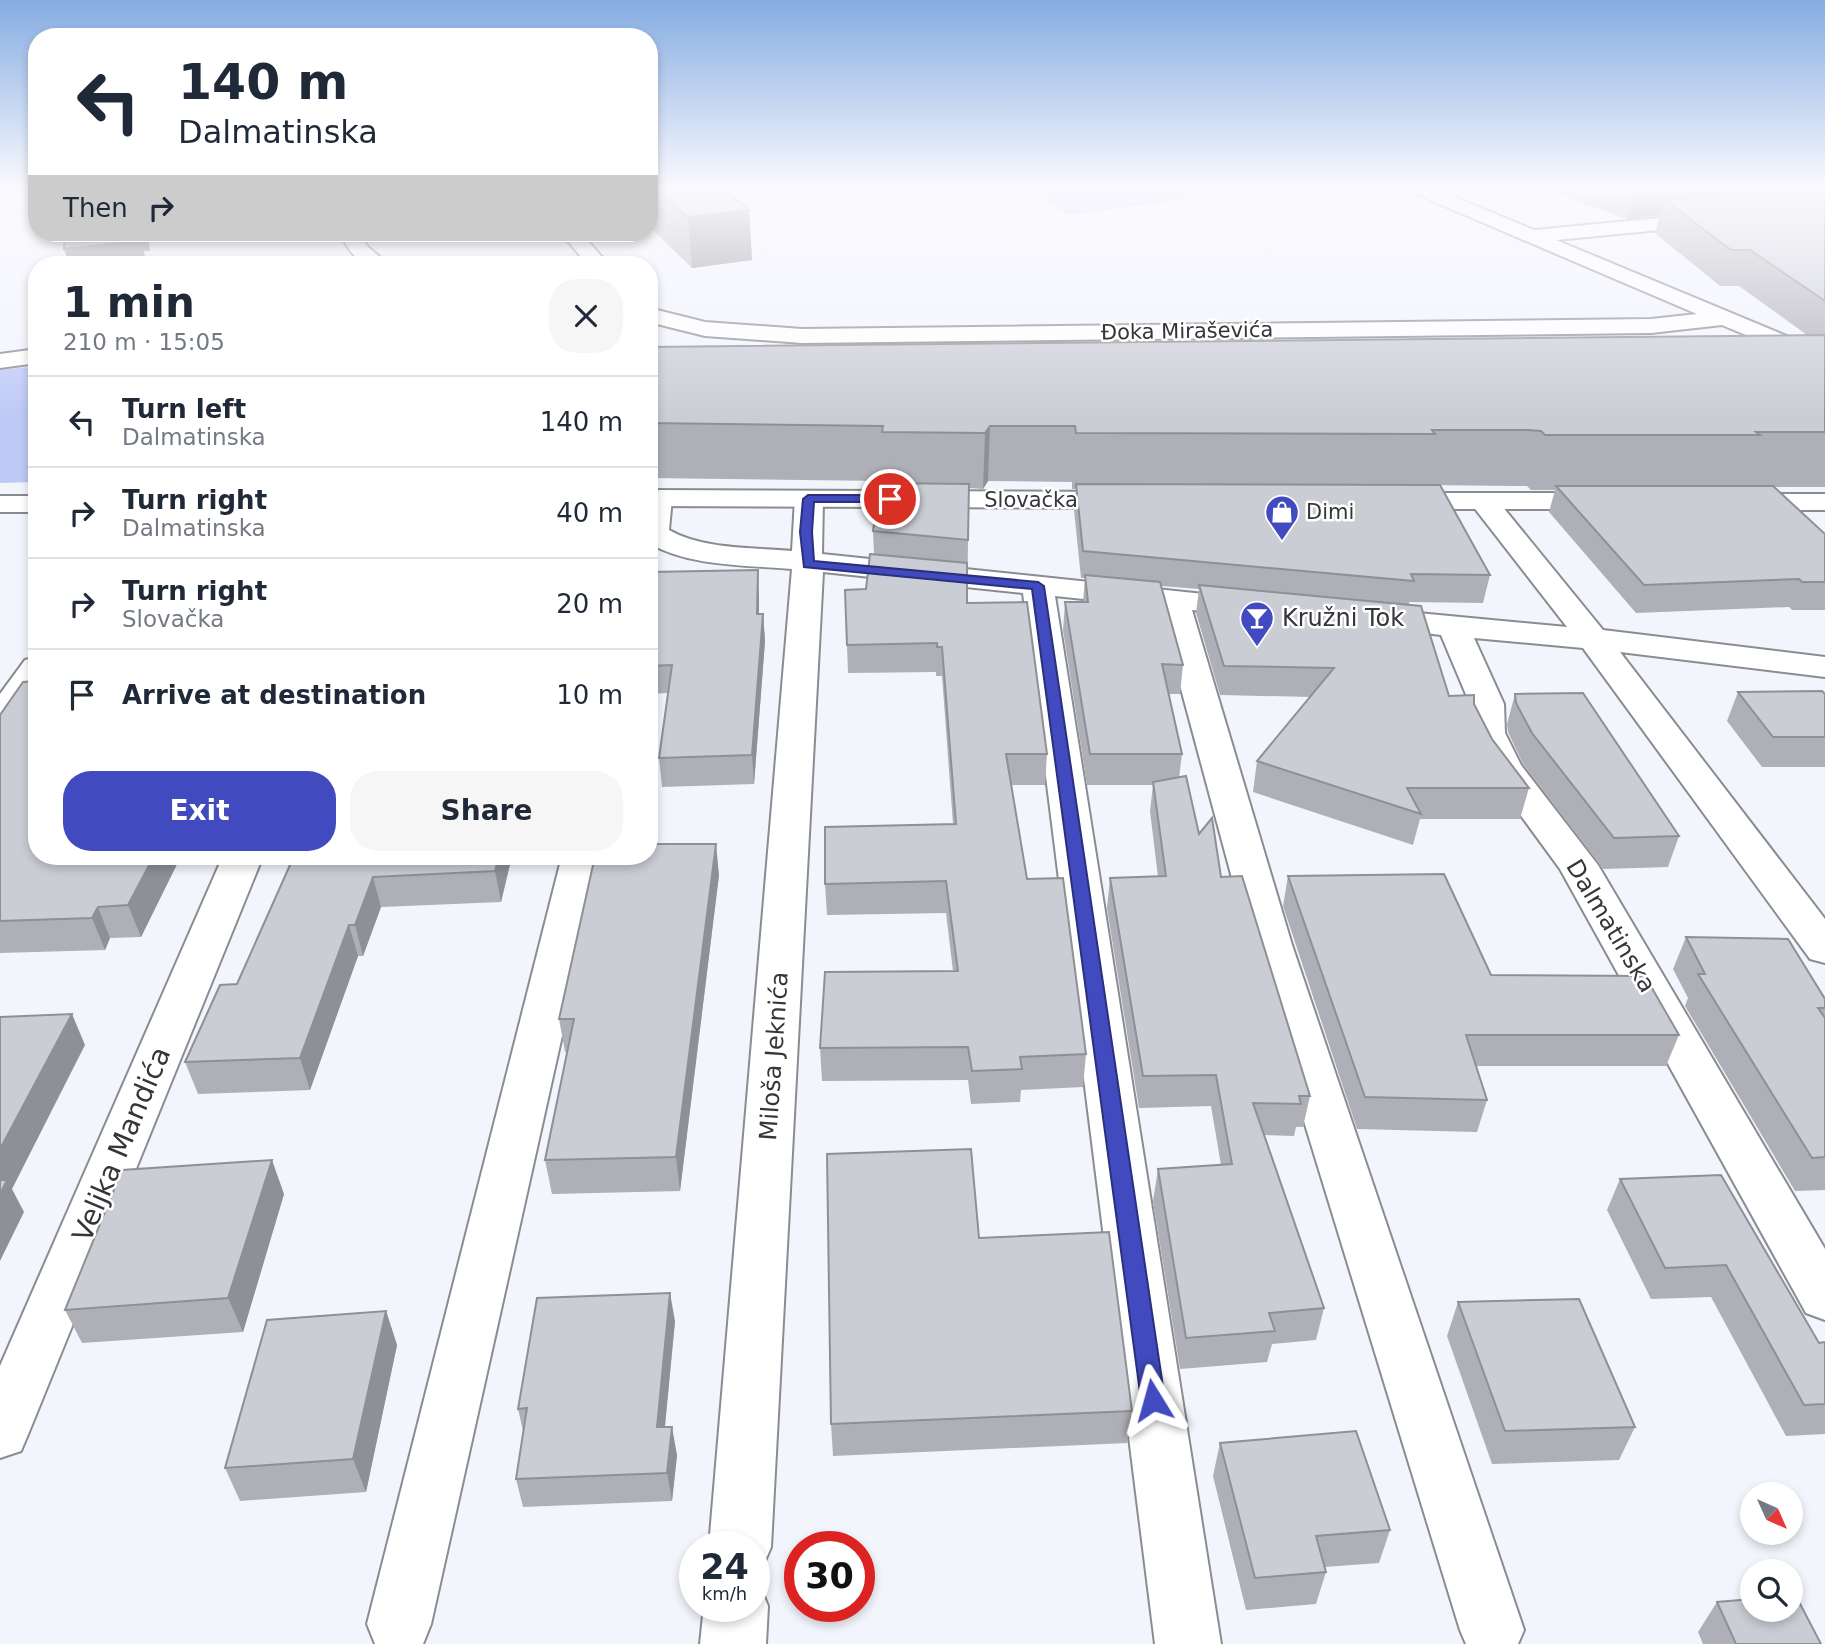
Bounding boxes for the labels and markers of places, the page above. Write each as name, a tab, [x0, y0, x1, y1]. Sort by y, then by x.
pin	[860, 469, 920, 529]
shop icon: Dimi	[1263, 493, 1301, 542]
place label: Dimi	[1306, 500, 1354, 524]
bar icon: Kružni Tok	[1238, 599, 1276, 648]
place label: Kružni Tok	[1282, 604, 1404, 632]

